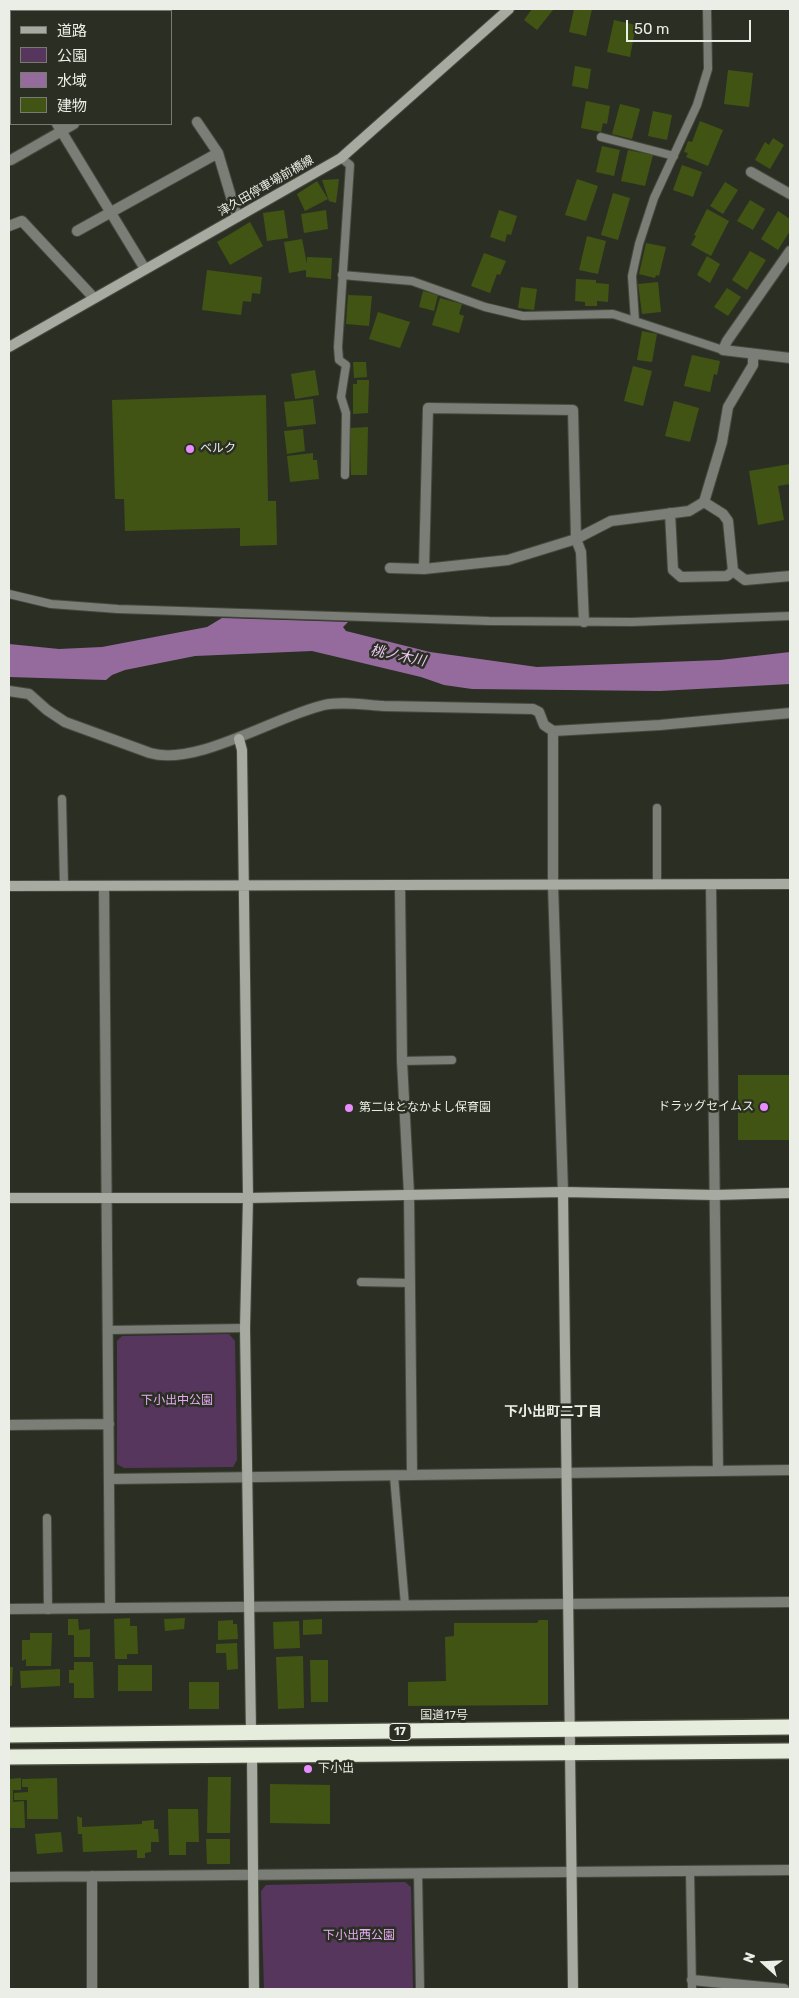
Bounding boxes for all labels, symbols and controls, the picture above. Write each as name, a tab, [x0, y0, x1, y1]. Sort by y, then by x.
legend	[10, 10, 172, 125]
scale bar	[629, 10, 754, 42]
text: 50 m	[634, 20, 669, 38]
text: 道路	[57, 22, 87, 40]
text: 公園	[57, 47, 87, 65]
text: 水域	[57, 72, 87, 90]
text: 建物	[57, 97, 87, 115]
street label: 津久田停車場前橋線	[216, 153, 316, 219]
place label: ベルク	[200, 442, 236, 456]
marker: ベルク	[184, 443, 196, 455]
water label: 桃ノ木川	[369, 642, 427, 670]
place label: ドラッグセイムス	[658, 1100, 754, 1114]
place label: 第二はとなかよし保育園	[359, 1101, 491, 1115]
marker: ドラッグセイムス	[758, 1101, 770, 1113]
marker: 第二はとなかよし保育園	[343, 1102, 355, 1114]
park label: 下小出中公園	[141, 1394, 213, 1408]
district label: 下小出町二丁目	[504, 1404, 602, 1420]
street label: 国道17号	[420, 1709, 468, 1723]
road number: 17	[389, 1724, 411, 1740]
place label: 下小出	[318, 1762, 354, 1776]
marker: 下小出	[302, 1763, 314, 1775]
park label: 下小出西公園	[323, 1929, 395, 1943]
north arrow	[739, 1938, 789, 1988]
text: N	[740, 1950, 759, 1965]

